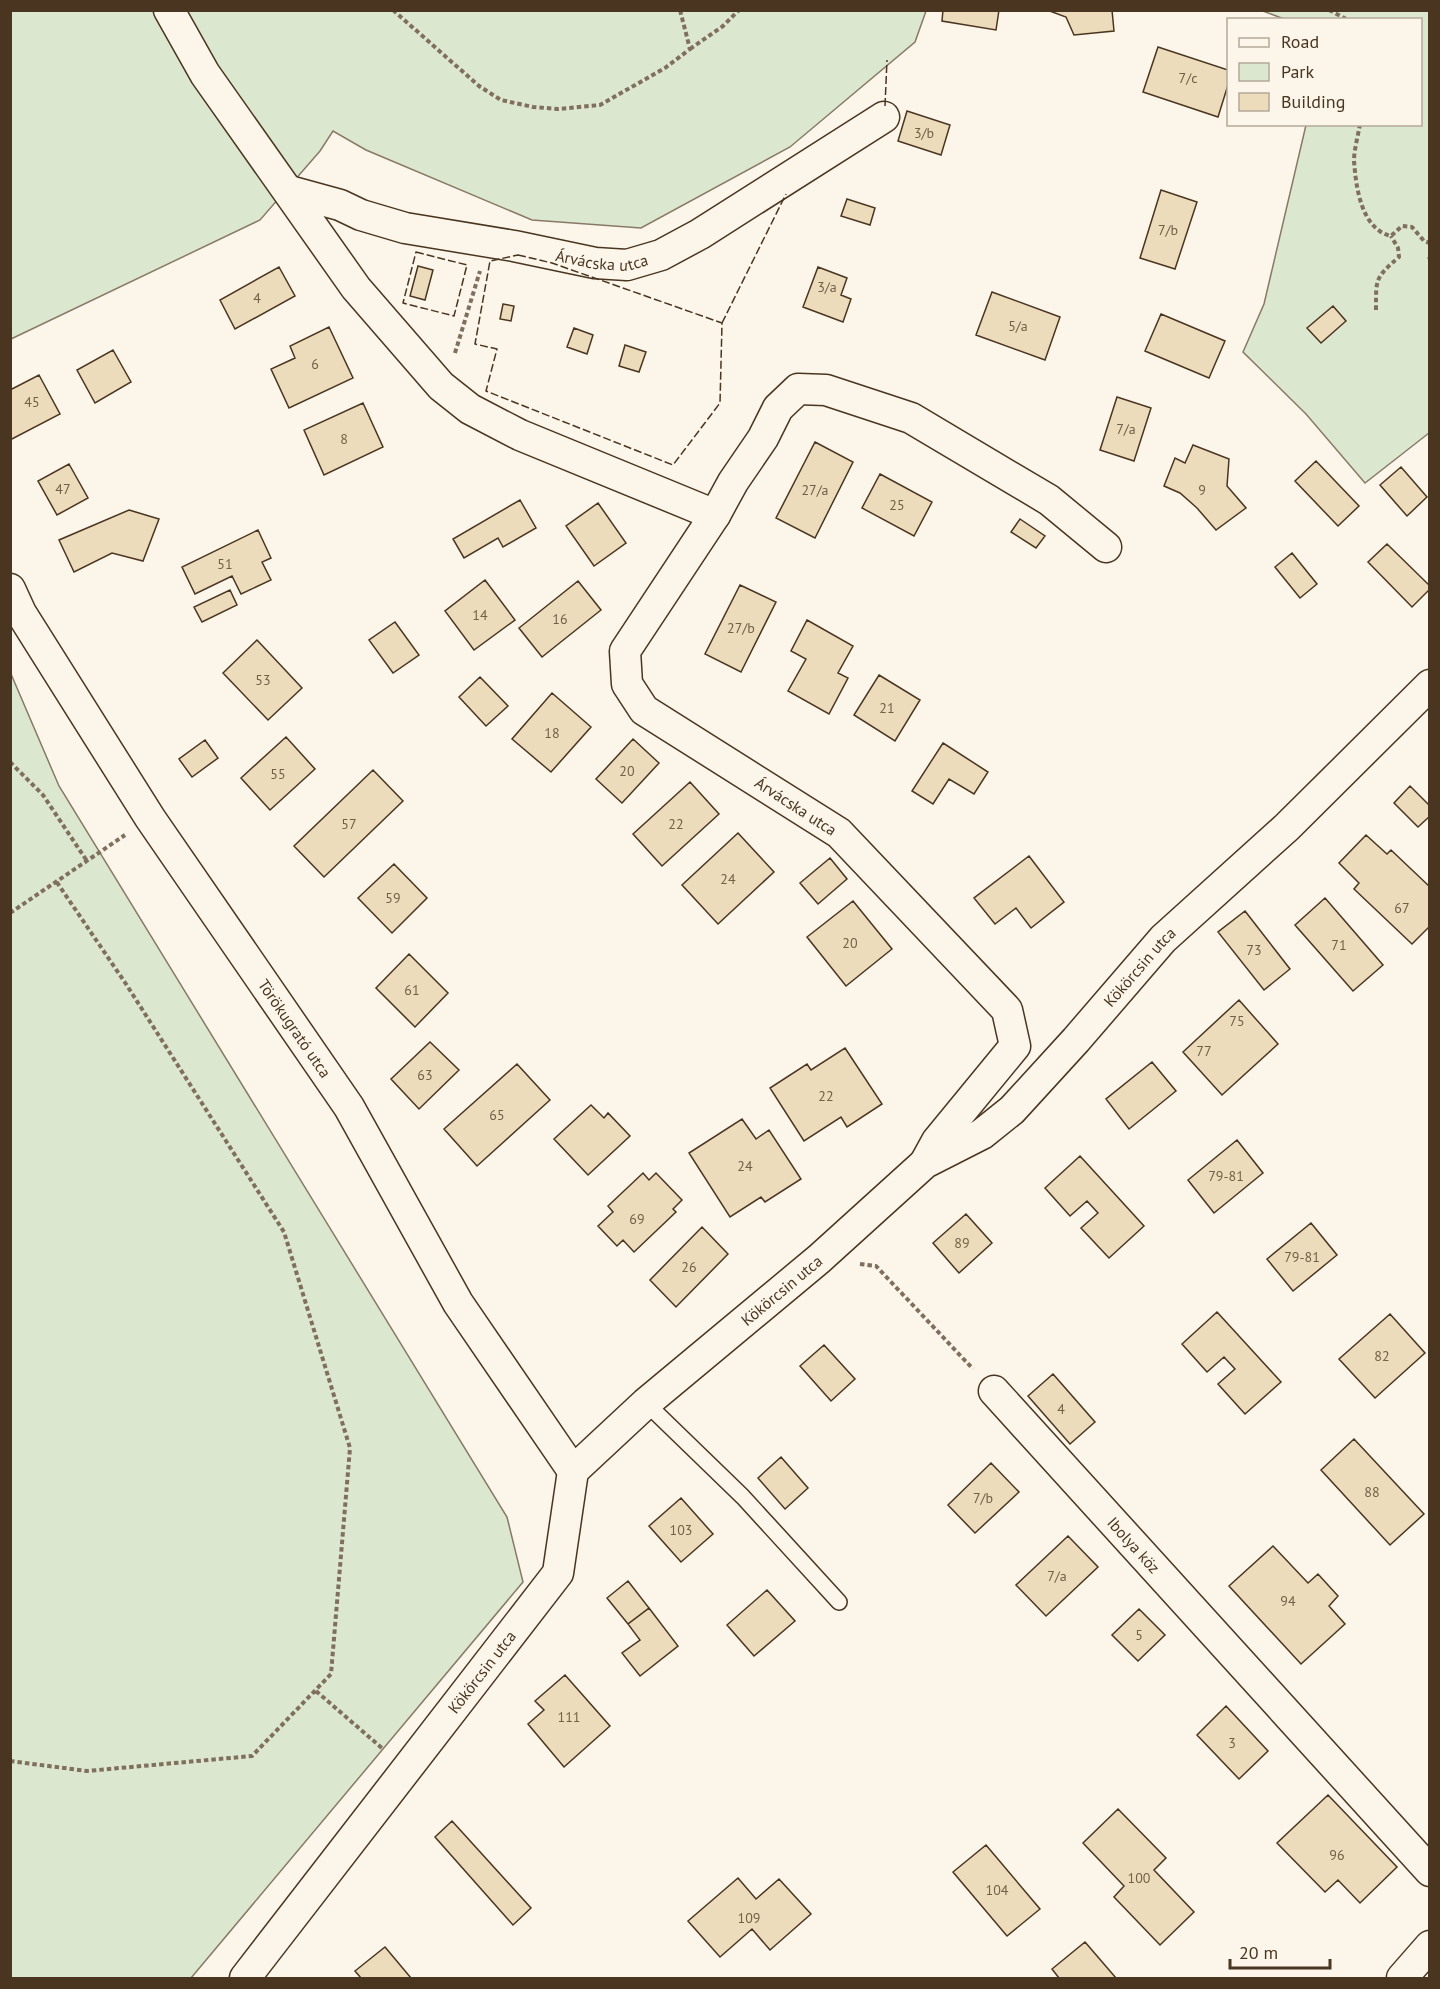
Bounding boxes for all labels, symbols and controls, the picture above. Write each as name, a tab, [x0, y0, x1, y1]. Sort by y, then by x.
legend	[1227, 18, 1422, 126]
text: Road	[1281, 30, 1319, 53]
text: Park	[1281, 60, 1314, 83]
house number: 7/c	[1179, 69, 1197, 87]
text: Building	[1281, 90, 1345, 113]
house number: 3/b	[914, 124, 934, 142]
house number: 7/b	[1158, 221, 1178, 239]
street label: Árvácska utca	[554, 245, 650, 275]
house number: 3/a	[817, 278, 837, 296]
house number: 4	[253, 289, 261, 307]
house number: 5/a	[1008, 317, 1028, 335]
house number: 6	[311, 355, 319, 373]
house number: 45	[24, 393, 40, 411]
house number: 7/a	[1116, 420, 1136, 438]
house number: 8	[340, 430, 348, 448]
house number: 47	[55, 480, 71, 498]
house number: 27/a	[801, 481, 829, 499]
house number: 9	[1198, 481, 1206, 499]
house number: 25	[889, 496, 905, 514]
house number: 51	[217, 555, 233, 573]
house number: 14	[472, 606, 488, 624]
house number: 16	[552, 610, 568, 628]
house number: 27/b	[727, 619, 755, 637]
house number: 53	[255, 671, 271, 689]
house number: 21	[879, 699, 895, 717]
house number: 18	[544, 724, 560, 742]
house number: 20	[619, 762, 635, 780]
house number: 55	[270, 765, 286, 783]
street label: Árvácska utca	[751, 772, 841, 840]
house number: 57	[341, 815, 357, 833]
house number: 22	[668, 815, 684, 833]
house number: 24	[720, 870, 736, 888]
house number: 59	[385, 889, 401, 907]
house number: 67	[1394, 899, 1410, 917]
street label: Kökörcsin utca	[1099, 923, 1180, 1011]
house number: 20	[842, 934, 858, 952]
house number: 71	[1331, 936, 1347, 954]
house number: 73	[1246, 941, 1262, 959]
street label: Törökugrató utca	[254, 975, 336, 1082]
house number: 61	[404, 981, 420, 999]
house number: 75	[1229, 1012, 1245, 1030]
house number: 77	[1196, 1042, 1212, 1060]
house number: 63	[417, 1066, 433, 1084]
house number: 22	[818, 1087, 834, 1105]
house number: 65	[489, 1106, 505, 1124]
house number: 24	[737, 1157, 753, 1175]
house number: 79-81	[1208, 1167, 1244, 1185]
house number: 69	[629, 1210, 645, 1228]
house number: 89	[954, 1234, 970, 1252]
house number: 79-81	[1284, 1248, 1320, 1266]
street label: Kökörcsin utca	[737, 1251, 826, 1330]
house number: 26	[681, 1258, 697, 1276]
house number: 82	[1374, 1347, 1390, 1365]
house number: 4	[1057, 1400, 1065, 1418]
house number: 88	[1364, 1483, 1380, 1501]
house number: 7/b	[973, 1489, 993, 1507]
street label: Ibolya köz	[1103, 1513, 1165, 1577]
house number: 103	[670, 1521, 692, 1539]
house number: 7/a	[1047, 1567, 1067, 1585]
house number: 94	[1280, 1592, 1296, 1610]
street label: Kökörcsin utca	[443, 1626, 520, 1717]
house number: 5	[1135, 1626, 1143, 1644]
house number: 111	[558, 1708, 580, 1726]
house number: 3	[1228, 1734, 1236, 1752]
house number: 96	[1329, 1846, 1345, 1864]
house number: 100	[1128, 1869, 1151, 1887]
house number: 104	[986, 1881, 1009, 1899]
house number: 109	[738, 1909, 760, 1927]
scale bar	[1230, 1932, 1330, 1970]
text: 20 m	[1239, 1941, 1278, 1964]

